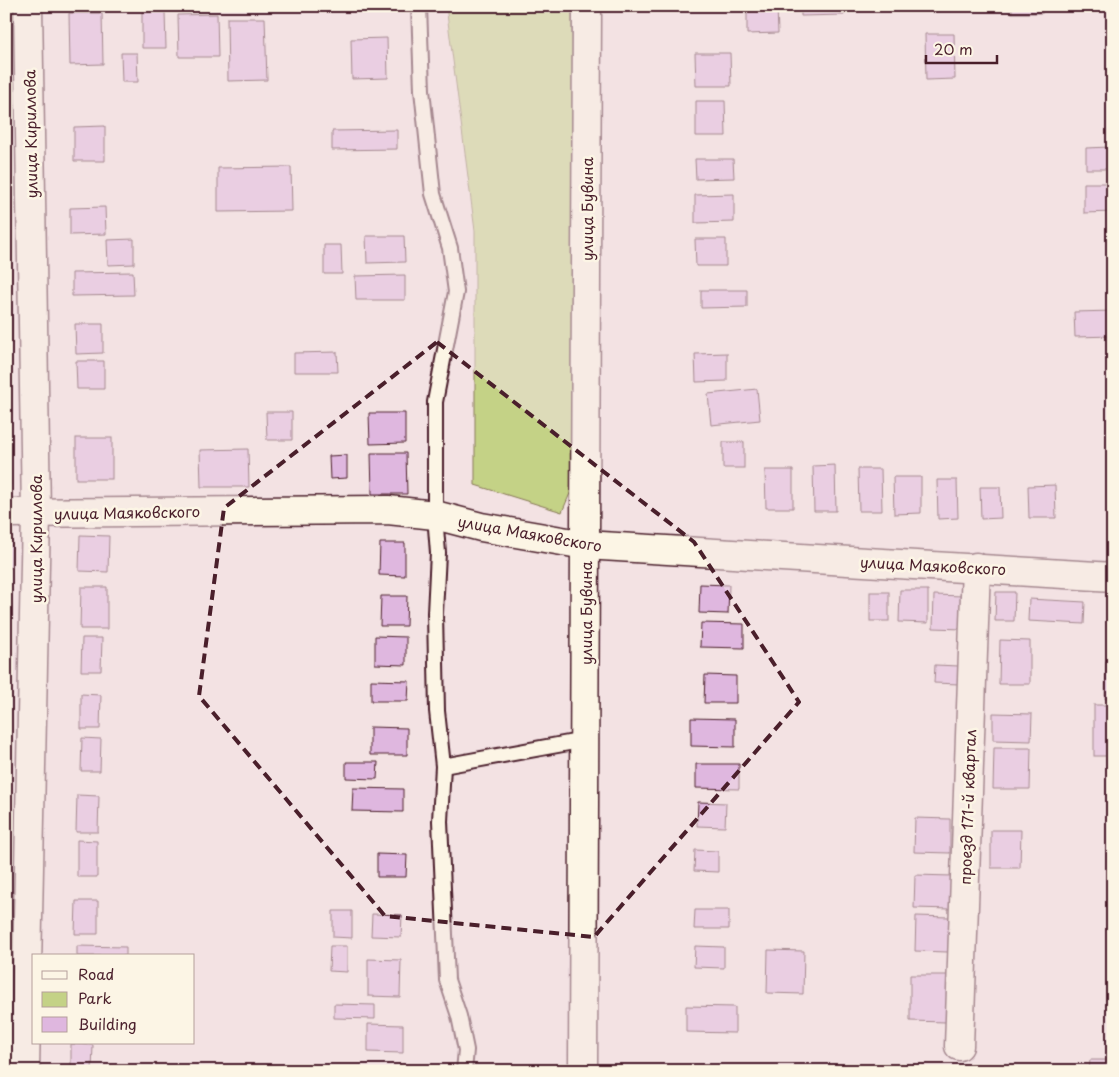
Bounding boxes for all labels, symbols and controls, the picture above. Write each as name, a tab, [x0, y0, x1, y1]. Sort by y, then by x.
scale bar	[926, 32, 998, 64]
text: 20 m	[934, 37, 973, 60]
street label: улица Кириллова	[17, 69, 43, 199]
street label: улица Бувина	[575, 157, 598, 261]
street label: улица Кириллова	[24, 474, 47, 603]
street label: улица Маяковского	[54, 499, 200, 525]
street label: улица Маяковского	[456, 509, 604, 557]
street label: улица Маяковского	[859, 550, 1007, 580]
street label: улица Бувина	[574, 561, 597, 665]
street label: проезд 171-й квартал	[953, 729, 981, 885]
legend	[32, 954, 195, 1044]
text: Road	[78, 962, 114, 985]
text: Park	[78, 986, 112, 1009]
text: Building	[78, 1012, 137, 1035]

